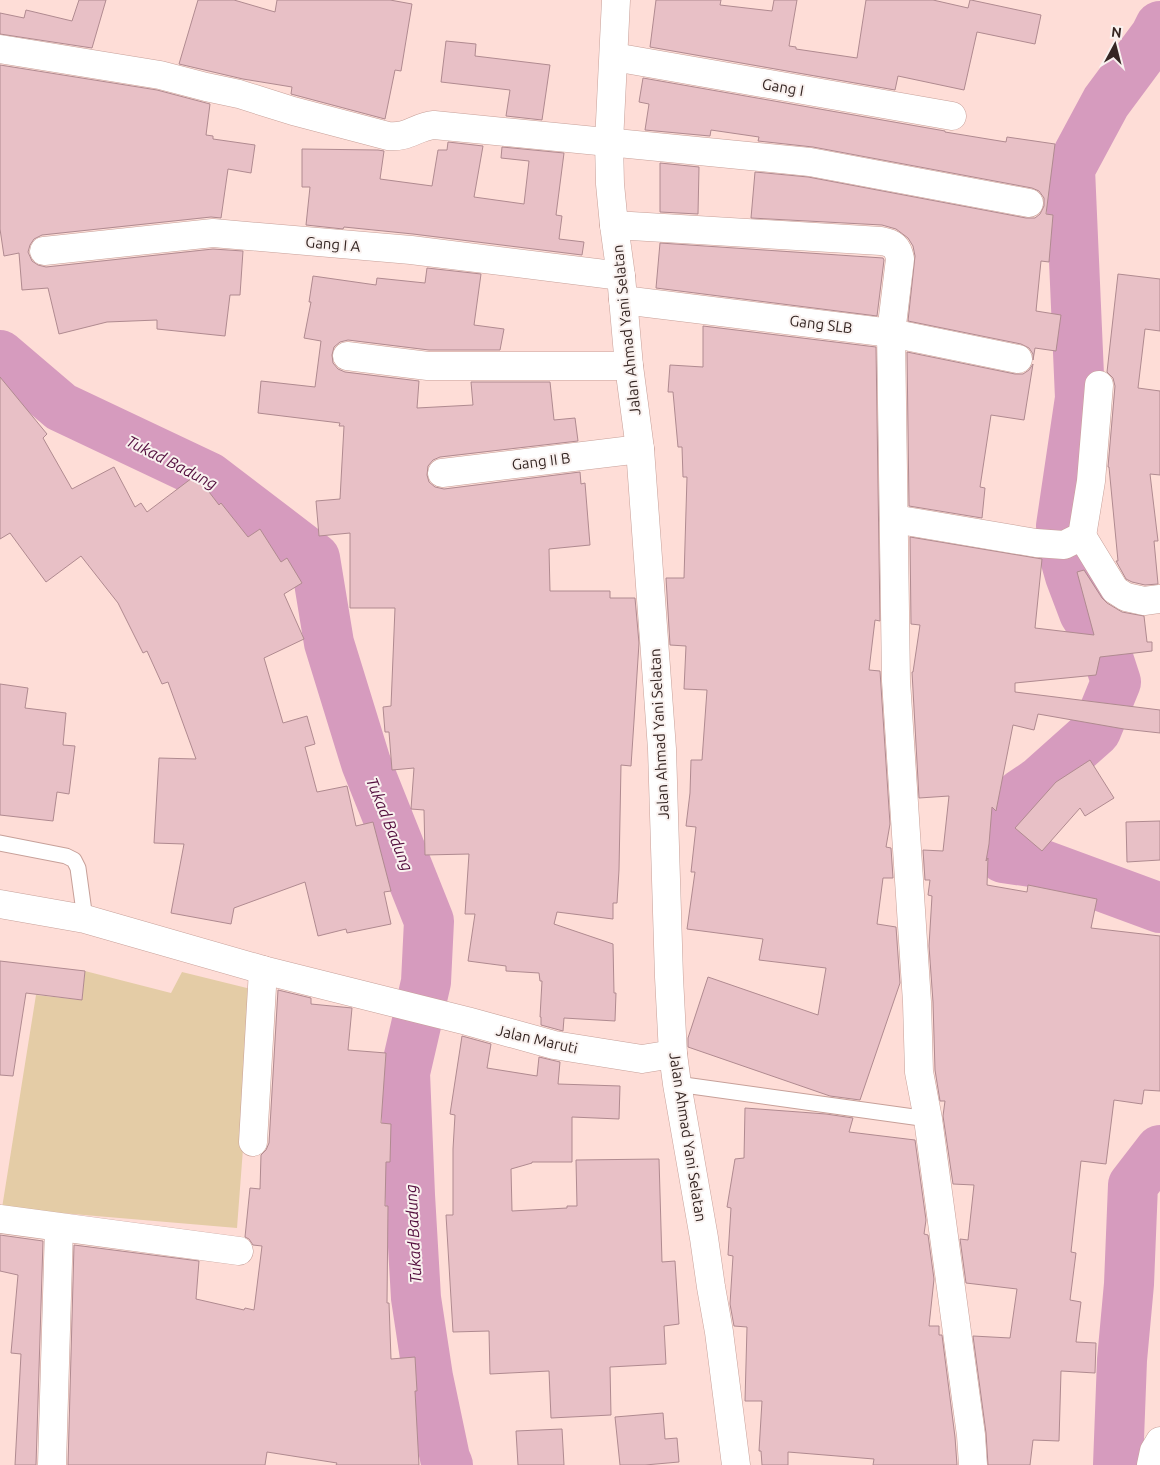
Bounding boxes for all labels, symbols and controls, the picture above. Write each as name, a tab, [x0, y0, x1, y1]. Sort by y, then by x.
north arrow	[1090, 20, 1140, 70]
text: N	[1110, 24, 1123, 41]
street label: Gang I	[761, 75, 805, 99]
street label: Gang I A	[305, 233, 362, 255]
street label: Jalan Ahmad Yani Selatan	[609, 244, 643, 416]
street label: Gang SLB	[789, 312, 853, 336]
water label: Tukad Badung	[124, 431, 221, 493]
street label: Gang II B	[511, 449, 571, 473]
street label: Jalan Ahmad Yani Selatan	[646, 648, 672, 820]
water label: Tukad Badung	[363, 775, 417, 874]
street label: Jalan Maruti	[495, 1021, 579, 1057]
street label: Jalan Ahmad Yani Selatan	[666, 1051, 710, 1223]
water label: Tukad Badung	[401, 1184, 425, 1284]

